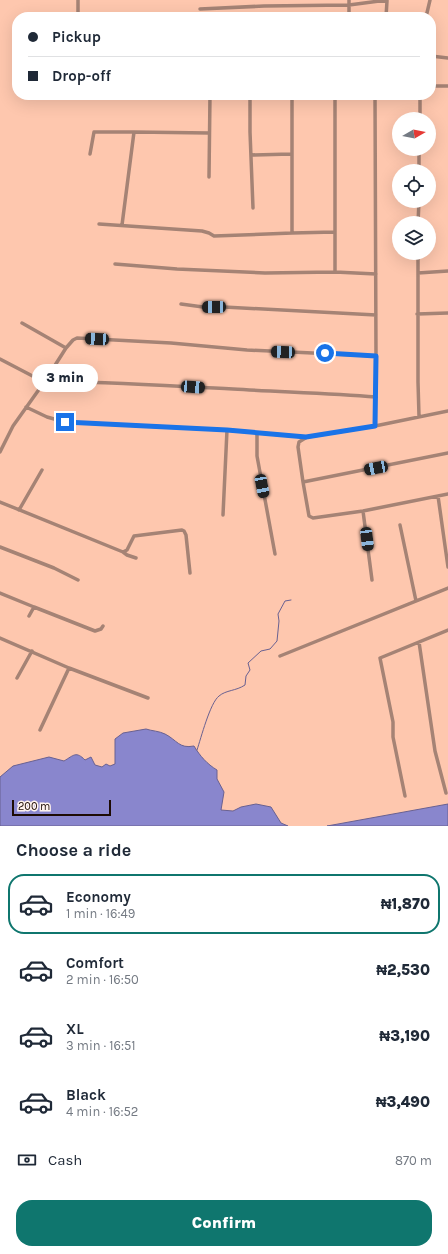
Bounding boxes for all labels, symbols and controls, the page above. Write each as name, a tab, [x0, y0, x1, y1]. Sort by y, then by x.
text: Pickup	[52, 28, 101, 46]
text: Drop-off	[52, 67, 111, 85]
north arrow	[392, 112, 436, 156]
map controls	[392, 112, 436, 260]
button: locate	[392, 164, 436, 208]
button: layers	[392, 216, 436, 260]
car	[202, 301, 226, 313]
car	[85, 332, 109, 346]
route start	[316, 344, 334, 362]
car	[271, 346, 295, 358]
callout: 3 min	[32, 364, 98, 392]
text: 3 min	[46, 370, 84, 385]
car	[181, 380, 205, 394]
route end	[56, 413, 74, 431]
car	[363, 460, 389, 476]
car	[254, 473, 270, 499]
car	[360, 526, 374, 552]
scale bar	[12, 798, 111, 817]
text: 200 m	[18, 800, 50, 813]
text: Choose a ride	[16, 839, 131, 861]
icon: car	[18, 886, 54, 922]
text: Economy	[66, 888, 131, 906]
text: ₦1,870	[381, 895, 430, 913]
text: 1 min · 16:49	[66, 906, 135, 921]
icon: car	[18, 952, 54, 988]
text: Comfort	[66, 954, 124, 972]
text: ₦2,530	[376, 961, 430, 979]
text: 2 min · 16:50	[66, 972, 139, 987]
icon: car	[18, 1018, 54, 1054]
text: XL	[66, 1020, 84, 1038]
text: ₦3,190	[379, 1027, 430, 1045]
text: 3 min · 16:51	[66, 1038, 136, 1053]
icon: car	[18, 1084, 54, 1120]
text: Black	[66, 1086, 106, 1104]
text: ₦3,490	[376, 1093, 430, 1111]
text: 4 min · 16:52	[66, 1104, 138, 1119]
icon: cash	[16, 1149, 38, 1171]
text: Cash	[48, 1151, 82, 1169]
text: 870 m	[395, 1153, 432, 1168]
button: Confirm	[16, 1200, 432, 1246]

